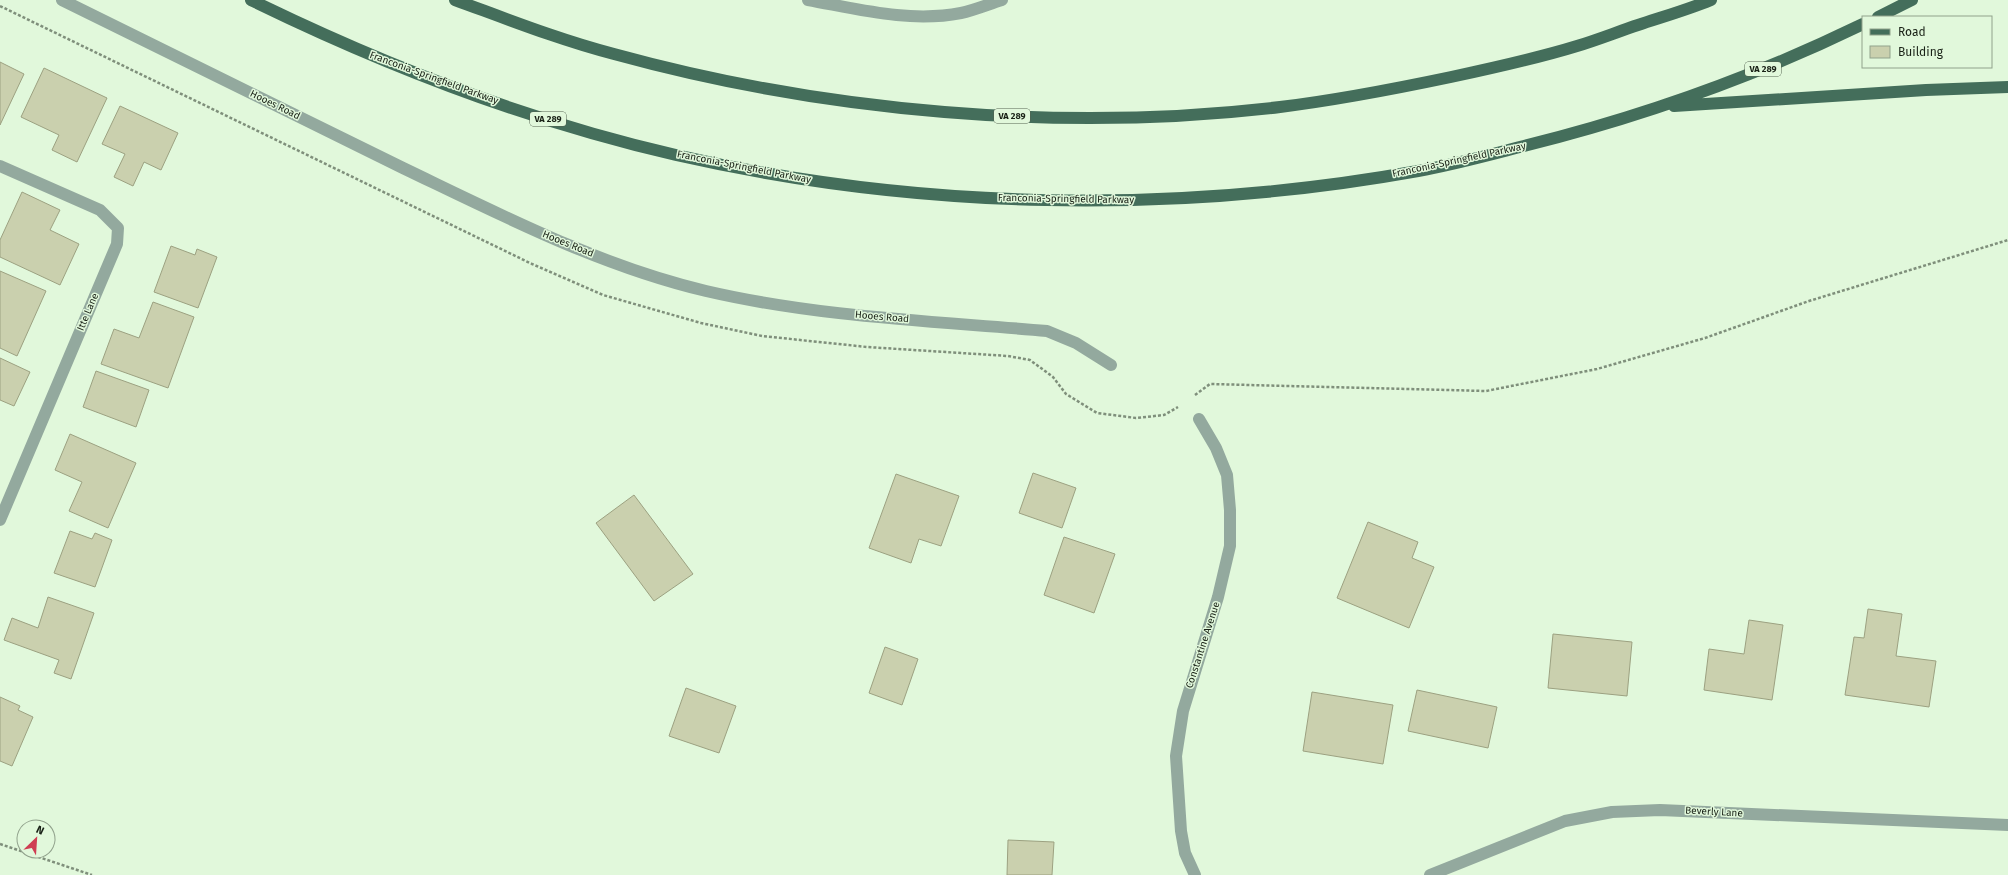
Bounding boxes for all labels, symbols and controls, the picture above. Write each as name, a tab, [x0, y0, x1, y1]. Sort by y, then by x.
legend	[1862, 16, 1992, 68]
text: Road	[1898, 25, 1926, 39]
text: Building	[1898, 45, 1944, 59]
street label: Franconia-Springfield Parkway	[368, 49, 500, 107]
road number: VA 289	[1745, 62, 1781, 76]
street label: Hooes Road	[248, 88, 302, 122]
road number: VA 289	[994, 109, 1030, 123]
road number: VA 289	[530, 112, 566, 126]
street label: Franconia-Springfield Parkway	[1391, 140, 1527, 180]
street label: Franconia-Springfield Parkway	[676, 148, 812, 186]
street label: Franconia-Springfield Parkway	[998, 192, 1134, 206]
street label: Hooes Road	[541, 228, 595, 260]
street label: Itte Lane	[75, 291, 101, 333]
street label: Hooes Road	[854, 309, 910, 325]
street label: Constantine Avenue	[1183, 600, 1223, 690]
street label: Beverly Lane	[1685, 804, 1743, 820]
north arrow	[16, 819, 56, 859]
text: N	[34, 823, 46, 838]

